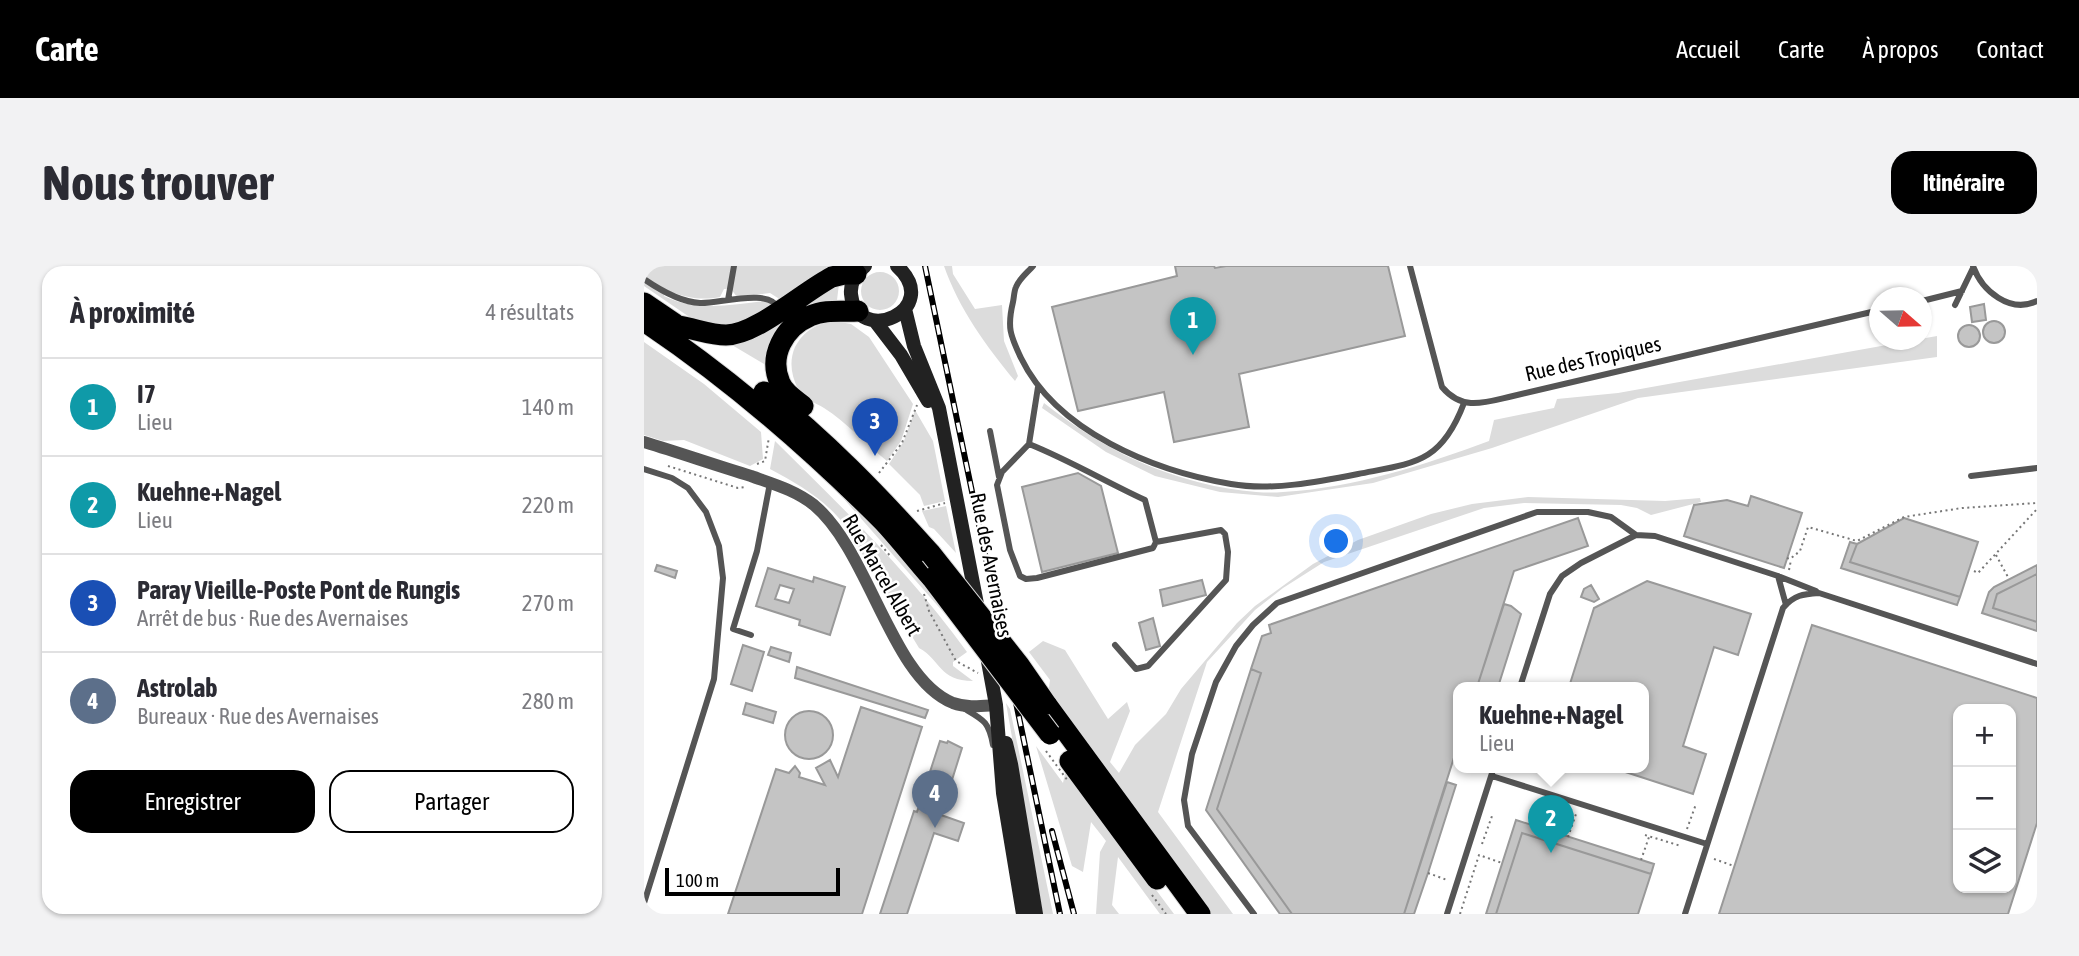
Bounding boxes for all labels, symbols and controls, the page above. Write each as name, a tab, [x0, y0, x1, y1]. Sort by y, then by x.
text: Carte	[35, 30, 99, 68]
text: Accueil	[1676, 36, 1740, 63]
text: Carte	[1778, 36, 1824, 63]
text: À propos	[1862, 36, 1938, 63]
text: Contact	[1976, 36, 2044, 63]
button: Itinéraire	[1891, 151, 2037, 214]
text: Nous trouver	[42, 154, 273, 210]
north arrow	[1869, 287, 1932, 350]
text: À proximité	[70, 295, 195, 329]
pin: 1	[1170, 297, 1216, 355]
text: 4 résultats	[485, 299, 574, 325]
street label: Rue des Tropiques	[1523, 331, 1663, 385]
text: I7	[137, 379, 156, 409]
text: 1	[88, 394, 98, 420]
text: 140 m	[522, 394, 574, 420]
pin: 3	[852, 398, 898, 456]
text: Lieu	[137, 409, 173, 435]
text: Kuehne+Nagel	[137, 477, 281, 507]
street label: Rue des Avernaises	[966, 491, 1018, 639]
text: 2	[88, 492, 98, 518]
text: 220 m	[522, 492, 574, 518]
text: Lieu	[137, 507, 173, 533]
street label: Rue Marcel Albert	[838, 510, 927, 639]
your location	[1319, 524, 1353, 558]
text: Paray Vieille-Poste Pont de Rungis	[137, 575, 460, 605]
text: 3	[88, 590, 98, 616]
text: 270 m	[522, 590, 574, 616]
text: Arrêt de bus · Rue des Avernaises	[137, 605, 408, 631]
text: Astrolab	[137, 673, 218, 703]
popup	[1453, 682, 1649, 773]
text: 4	[88, 688, 98, 714]
text: 280 m	[522, 688, 574, 714]
text: Kuehne+Nagel	[1479, 700, 1623, 730]
text: Bureaux · Rue des Avernaises	[137, 703, 379, 729]
map controls	[1953, 704, 2016, 893]
button: +	[1953, 704, 2016, 767]
text: Lieu	[1479, 730, 1515, 756]
button: −	[1953, 767, 2016, 830]
button: Enregistrer	[70, 770, 315, 833]
button: Partager	[329, 770, 574, 833]
pin: 4	[912, 770, 958, 828]
pin: 2	[1528, 795, 1574, 853]
button: layers	[1953, 830, 2016, 893]
scale bar	[665, 865, 840, 897]
text: 100 m	[676, 869, 719, 891]

